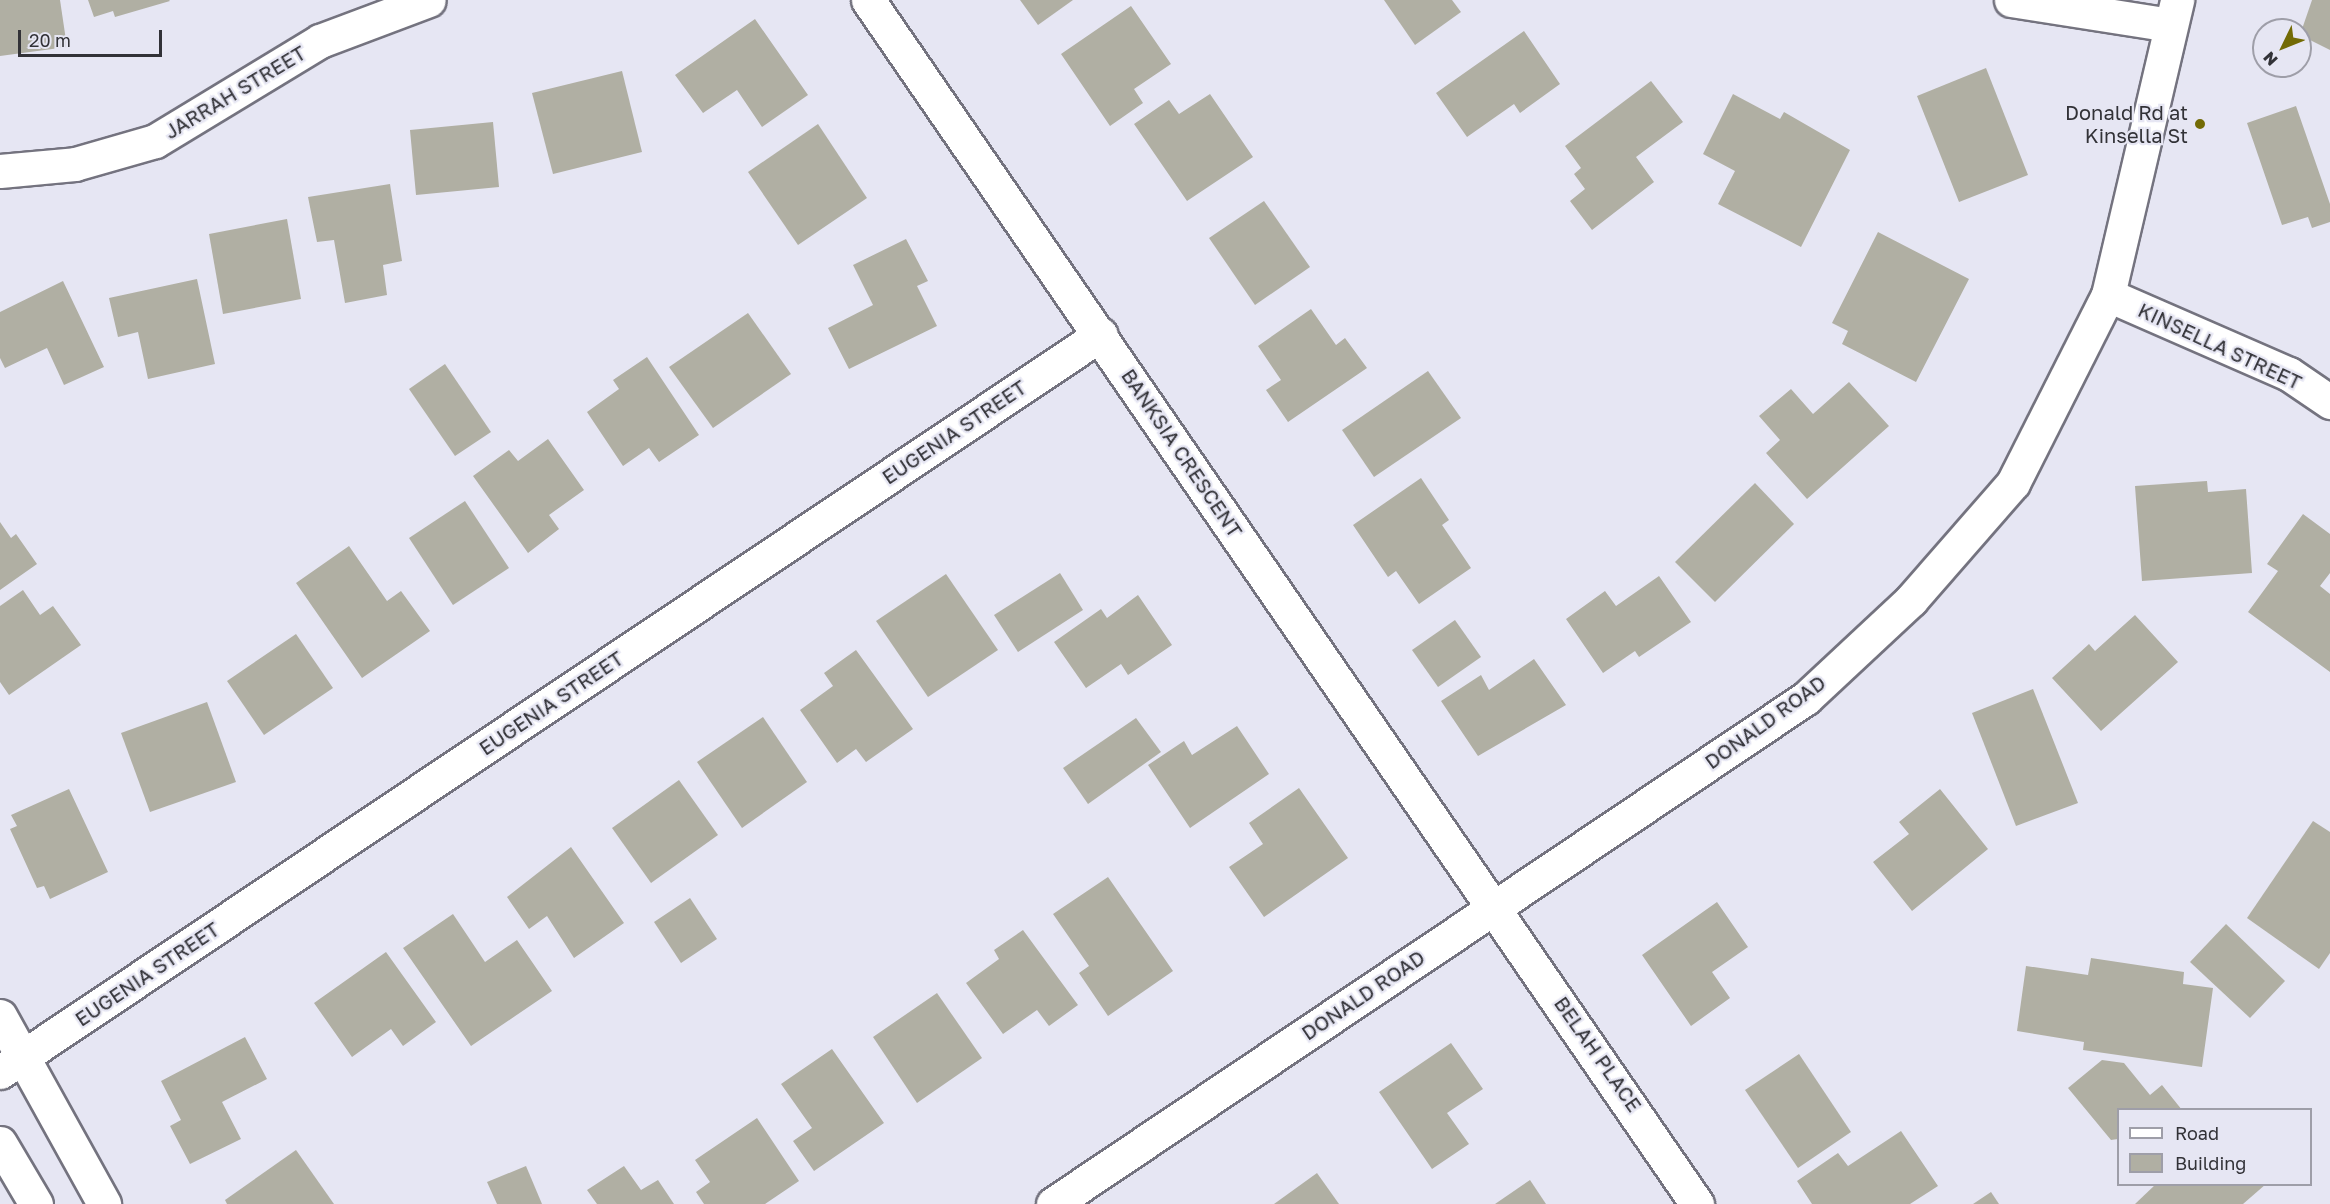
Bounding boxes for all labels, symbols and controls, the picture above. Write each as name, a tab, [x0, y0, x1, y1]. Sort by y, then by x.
scale bar	[21, 18, 165, 56]
north arrow	[2252, 18, 2312, 78]
text: 20 m	[29, 29, 71, 51]
street label: JARRAH STREET	[160, 40, 310, 144]
text: N	[2259, 48, 2282, 70]
place label: Donald Rd at Kinsella St	[2065, 100, 2188, 147]
marker: Donald Rd at Kinsella St	[2193, 117, 2207, 131]
street label: KINSELLA STREET	[2134, 298, 2306, 394]
street label: BANKSIA CRESCENT	[1117, 364, 1247, 542]
street label: EUGENIA STREET	[877, 375, 1031, 489]
street label: EUGENIA STREET	[474, 646, 628, 760]
street label: DONALD ROAD	[1700, 670, 1830, 774]
street label: EUGENIA STREET	[70, 917, 224, 1031]
street label: DONALD ROAD	[1297, 945, 1429, 1045]
street label: BELAH PLACE	[1549, 992, 1647, 1116]
legend	[2117, 1108, 2312, 1186]
text: Road	[2175, 1122, 2219, 1144]
text: Building	[2175, 1152, 2246, 1174]

